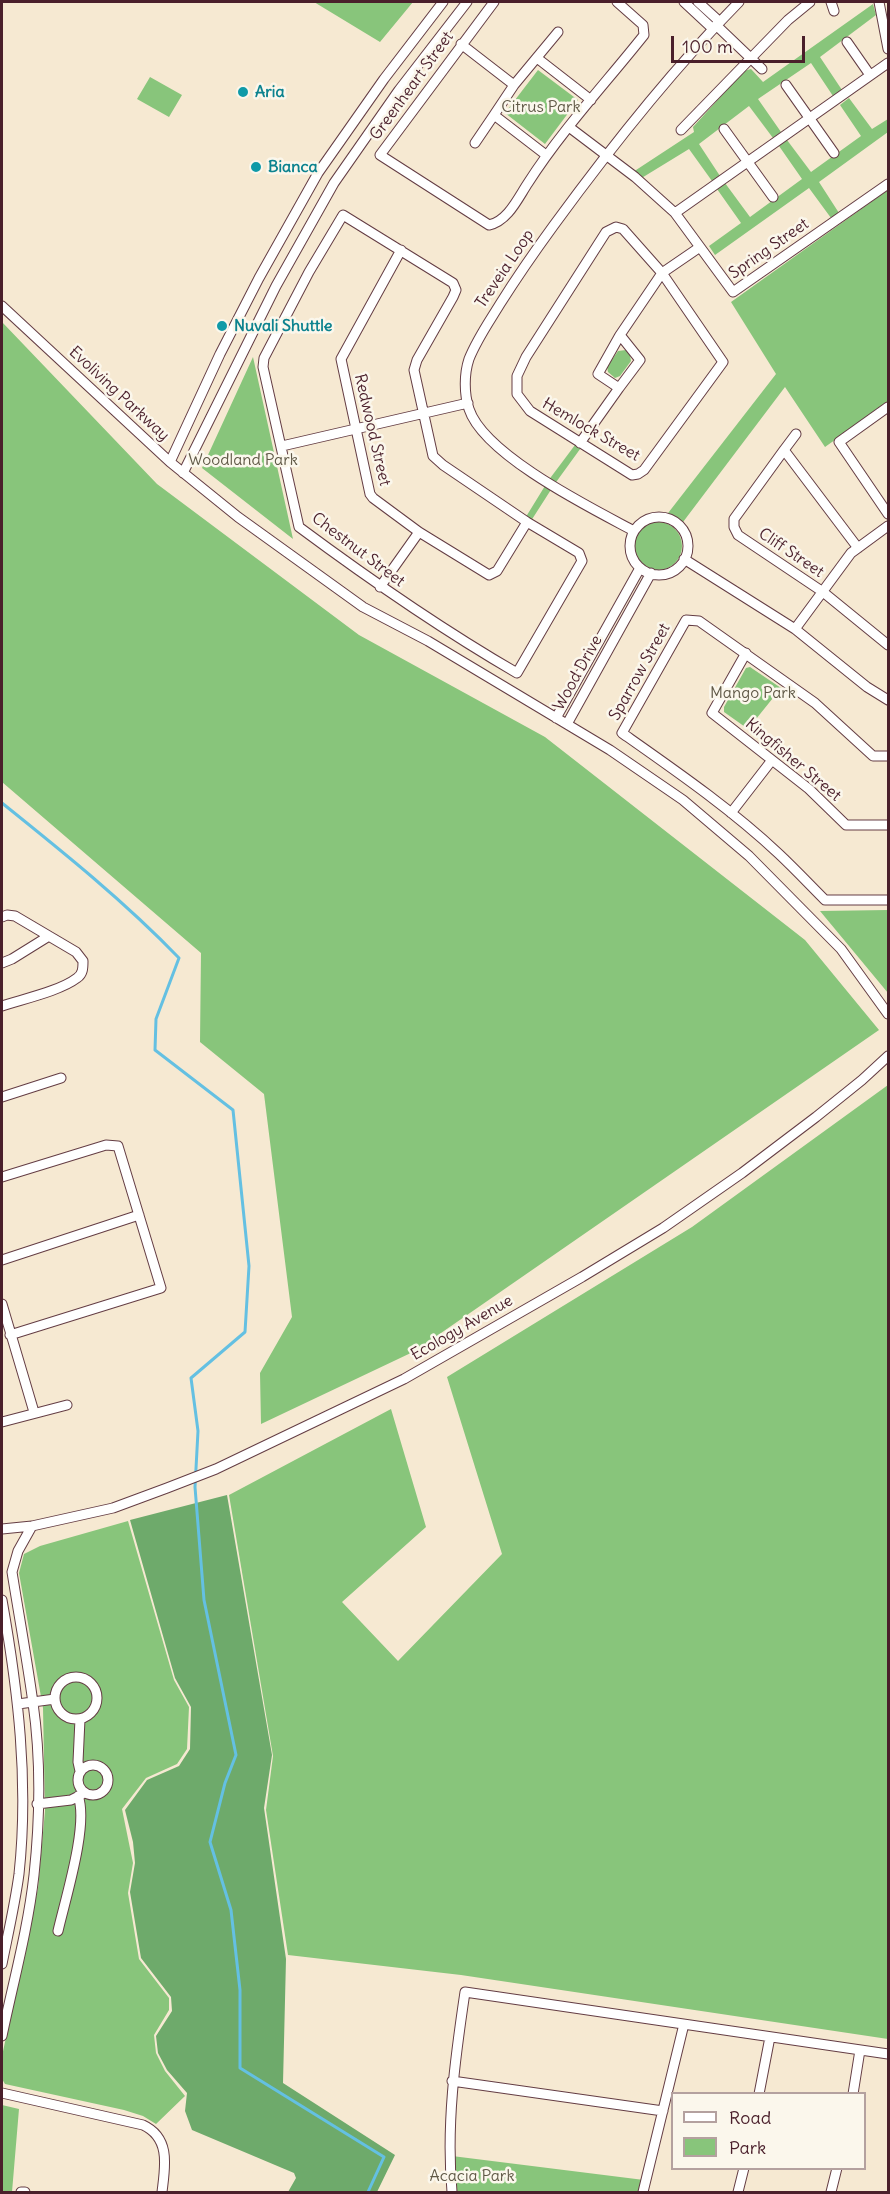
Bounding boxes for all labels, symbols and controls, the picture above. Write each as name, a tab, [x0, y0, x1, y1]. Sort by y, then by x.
scale bar	[674, 24, 808, 62]
street label: Greenheart Street	[366, 28, 458, 144]
text: 100 m	[682, 35, 733, 58]
place label: Aria	[255, 82, 285, 102]
marker: Aria	[236, 85, 250, 99]
park label: Citrus Park	[501, 97, 581, 117]
place label: Bianca	[268, 157, 318, 177]
marker: Bianca	[249, 160, 263, 174]
street label: Spring Street	[725, 215, 813, 283]
street label: Treveia Loop	[472, 226, 538, 312]
place label: Nuvali Shuttle	[234, 316, 332, 336]
marker: Nuvali Shuttle	[215, 319, 229, 333]
street label: Evoliving Parkway	[65, 343, 173, 445]
street label: Redwood Street	[350, 372, 394, 488]
street label: Hemlock Street	[539, 394, 643, 466]
park label: Woodland Park	[188, 450, 298, 470]
street label: Chestnut Street	[308, 509, 408, 591]
street label: Cliff Street	[755, 524, 827, 582]
street label: Sparrow Street	[605, 620, 675, 724]
street label: Wood Drive	[549, 632, 607, 714]
park label: Mango Park	[710, 683, 796, 703]
street label: Kingfisher Street	[741, 715, 845, 805]
street label: Ecology Avenue	[408, 1291, 516, 1365]
legend	[671, 2092, 866, 2170]
text: Road	[729, 2106, 771, 2129]
text: Park	[729, 2136, 766, 2159]
park label: Acacia Park	[429, 2166, 515, 2186]

